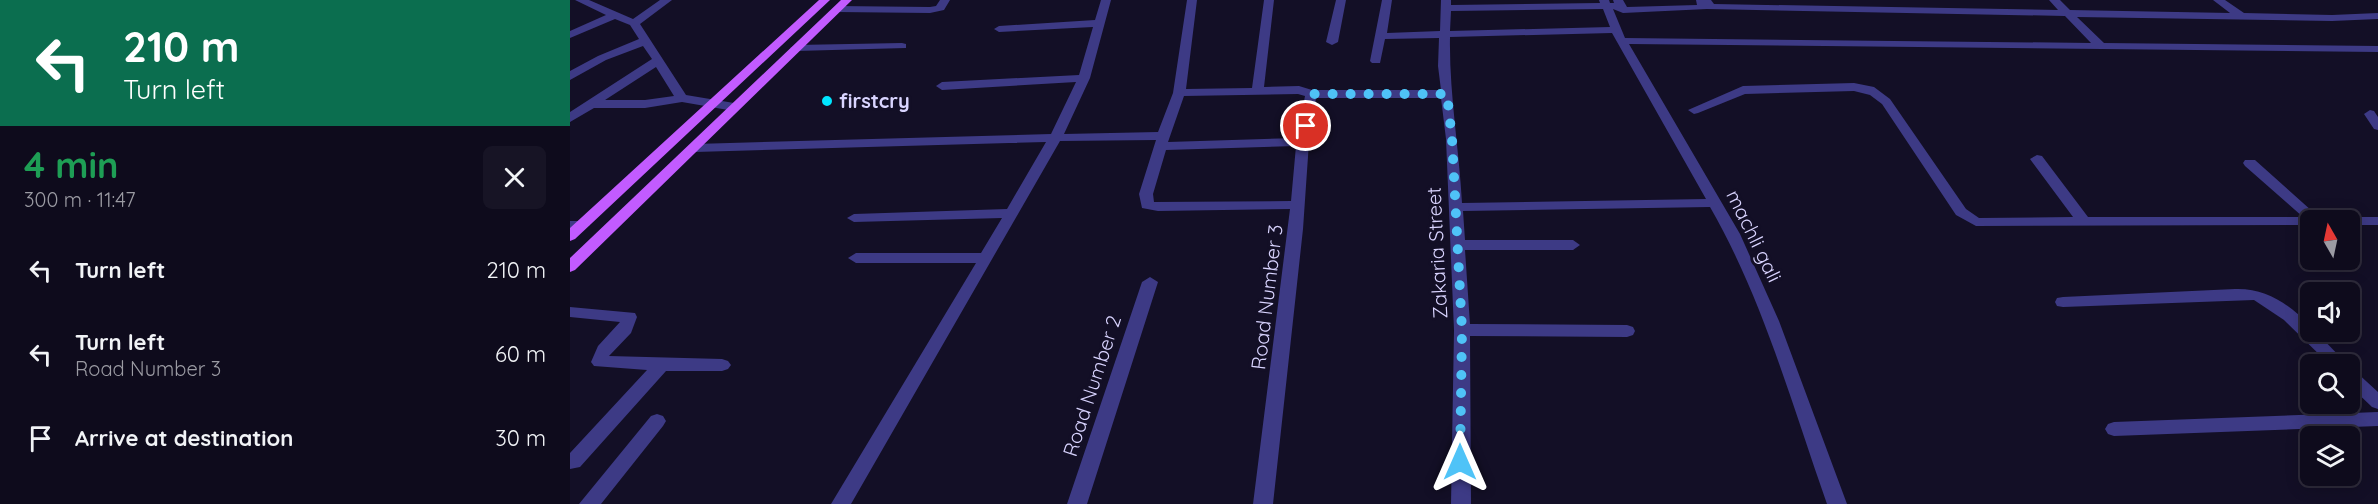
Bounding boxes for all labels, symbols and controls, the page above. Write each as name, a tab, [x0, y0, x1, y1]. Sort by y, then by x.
text: 210 m	[123, 20, 240, 73]
icon: left	[24, 24, 102, 102]
text: Turn left	[123, 72, 225, 106]
place label: firstcry	[839, 88, 910, 113]
marker: firstcry	[820, 94, 834, 108]
pin	[1280, 100, 1331, 151]
icon: arrive	[1289, 109, 1322, 142]
text: 4 min	[24, 142, 118, 187]
button: close	[483, 146, 546, 209]
street label: machli gali	[1721, 185, 1788, 286]
street label: Zakaria Street	[1421, 186, 1452, 320]
text: 300 m · 11:47	[24, 187, 136, 212]
north arrow	[2300, 210, 2360, 270]
map controls	[2300, 210, 2360, 486]
street label: Road Number 3	[1245, 223, 1288, 371]
icon: left	[24, 254, 57, 287]
text: Turn left	[75, 256, 165, 284]
text: 210 m	[487, 256, 546, 284]
button: sound	[2300, 282, 2360, 342]
street label: Road Number 2	[1057, 312, 1126, 460]
text: Turn left	[75, 328, 165, 356]
icon: left	[24, 338, 57, 371]
text: 60 m	[495, 340, 546, 368]
button: search	[2300, 354, 2360, 414]
text: Road Number 3	[75, 356, 221, 381]
icon: arrive	[24, 422, 57, 455]
text: Arrive at destination	[75, 424, 293, 452]
text: 30 m	[495, 424, 546, 452]
button: layers	[2300, 426, 2360, 486]
position arrow	[1428, 430, 1492, 494]

